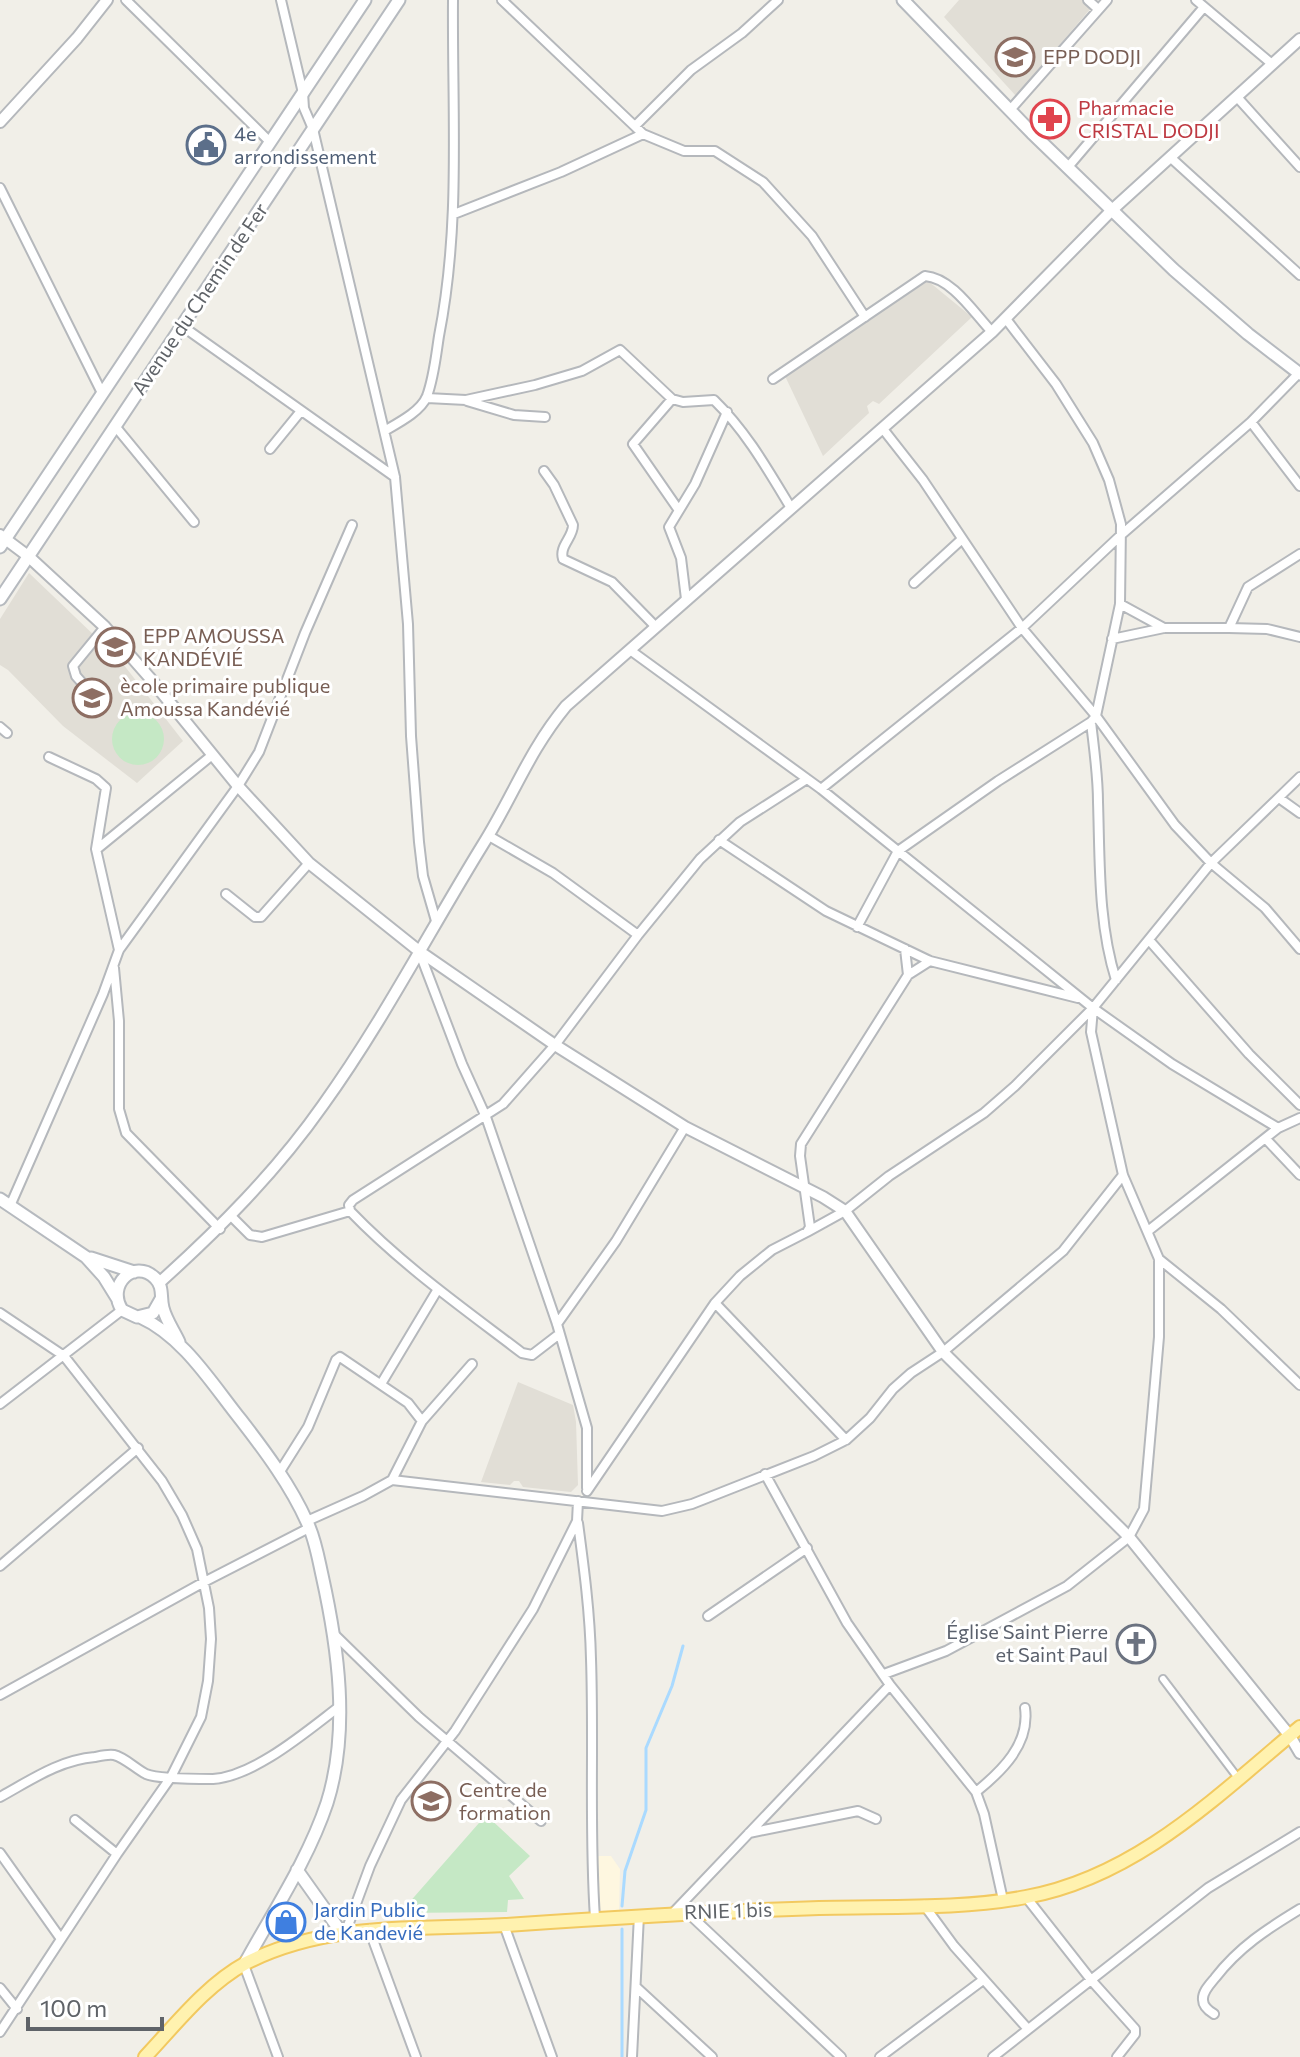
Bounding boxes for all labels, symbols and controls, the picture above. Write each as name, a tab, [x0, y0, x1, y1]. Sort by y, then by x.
school or university icon: EPP DODJI	[994, 36, 1036, 78]
place label: EPP DODJI	[1043, 44, 1141, 68]
place label: Pharmacie CRISTAL DODJI	[1078, 95, 1220, 142]
pharmacy icon: Pharmacie CRISTAL DODJI	[1029, 98, 1071, 140]
place label: 4e arrondissement	[234, 121, 377, 168]
public building icon: 4e arrondissement	[185, 124, 227, 166]
street label: Avenue du Chemin de Fer	[126, 198, 272, 399]
place label: EPP AMOUSSA KANDÉVIÉ	[143, 623, 285, 670]
school or university icon: EPP AMOUSSA KANDÉVIÉ	[94, 626, 136, 668]
place label: ècole primaire publique Amoussa Kandévié	[120, 673, 330, 720]
school or university icon: ècole primaire publique Amoussa Kandévié	[71, 677, 113, 719]
place label: Église Saint Pierre et Saint Paul	[946, 1619, 1108, 1666]
church icon: Église Saint Pierre et Saint Paul	[1115, 1623, 1157, 1665]
place label: Centre de formation	[459, 1777, 551, 1824]
school or university icon: Centre de formation	[410, 1780, 452, 1822]
street label: RNIE 1 bis	[683, 1896, 772, 1924]
place label: Jardin Public de Kandevié	[314, 1897, 426, 1944]
shop icon: Jardin Public de Kandevié	[265, 1901, 307, 1943]
scale bar	[28, 1981, 162, 2031]
text: 100 m	[40, 1993, 107, 2022]

